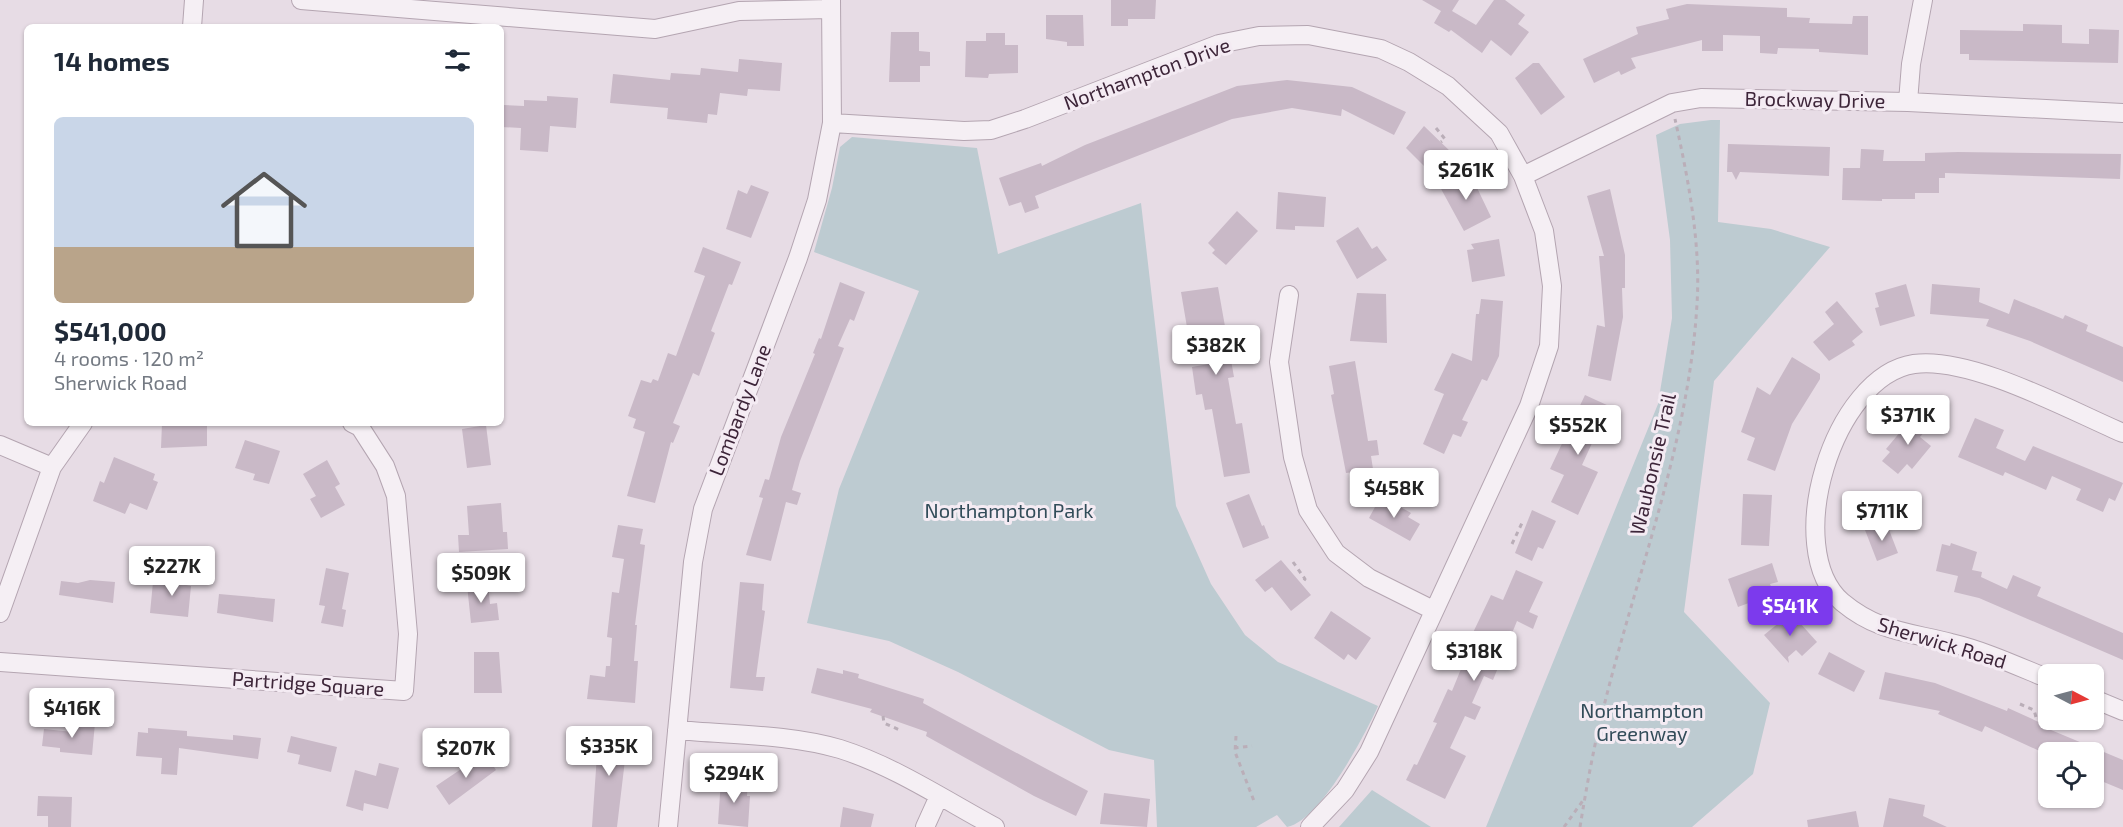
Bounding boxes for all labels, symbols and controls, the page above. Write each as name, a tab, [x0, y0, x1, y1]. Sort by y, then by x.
street label: Northampton Drive	[1060, 32, 1233, 114]
icon: filters	[441, 44, 474, 77]
text: 14 homes	[54, 45, 170, 76]
street label: Brockway Drive	[1744, 86, 1886, 112]
pin: $261K	[1424, 150, 1508, 201]
icon: home	[210, 156, 318, 264]
text: $261K	[1438, 157, 1494, 181]
text: $541,000	[54, 315, 167, 346]
pin: $382K	[1174, 325, 1258, 376]
text: $382K	[1186, 332, 1246, 356]
street label: Lombardy Lane	[703, 340, 775, 479]
text: 4 rooms · 120 m²	[54, 346, 204, 370]
text: Sherwick Road	[54, 370, 187, 394]
street label: Waubonsie Trail	[1624, 390, 1680, 537]
pin: $371K	[1866, 395, 1950, 446]
text: $371K	[1881, 402, 1935, 426]
pin: $552K	[1536, 405, 1620, 456]
text: $552K	[1549, 412, 1607, 436]
pin: $458K	[1352, 468, 1436, 519]
text: $458K	[1364, 475, 1424, 499]
pin: $711K	[1840, 491, 1924, 542]
park label: Northampton Park	[925, 498, 1093, 522]
text: $711K	[1856, 498, 1908, 522]
pin: $227K	[130, 546, 214, 597]
text: $227K	[143, 553, 201, 577]
pin: $509K	[439, 553, 523, 604]
text: $509K	[451, 560, 511, 584]
pin: $541K	[1748, 586, 1832, 637]
text: $541K	[1762, 593, 1818, 617]
street label: Sherwick Road	[1875, 611, 2010, 673]
pin: $318K	[1432, 631, 1516, 682]
text: $318K	[1446, 638, 1502, 662]
north arrow	[2038, 664, 2104, 730]
map controls	[2038, 664, 2104, 808]
street label: Partridge Square	[231, 666, 385, 700]
pin: $416K	[30, 688, 114, 739]
text: $416K	[43, 695, 101, 719]
park label: Northampton Greenway	[1580, 698, 1704, 745]
pin: $335K	[567, 726, 651, 777]
pin: $207K	[424, 728, 508, 779]
text: $335K	[580, 733, 638, 757]
text: $207K	[436, 735, 496, 759]
button: locate	[2038, 742, 2104, 808]
pin: $294K	[692, 753, 776, 804]
text: $294K	[704, 760, 764, 784]

